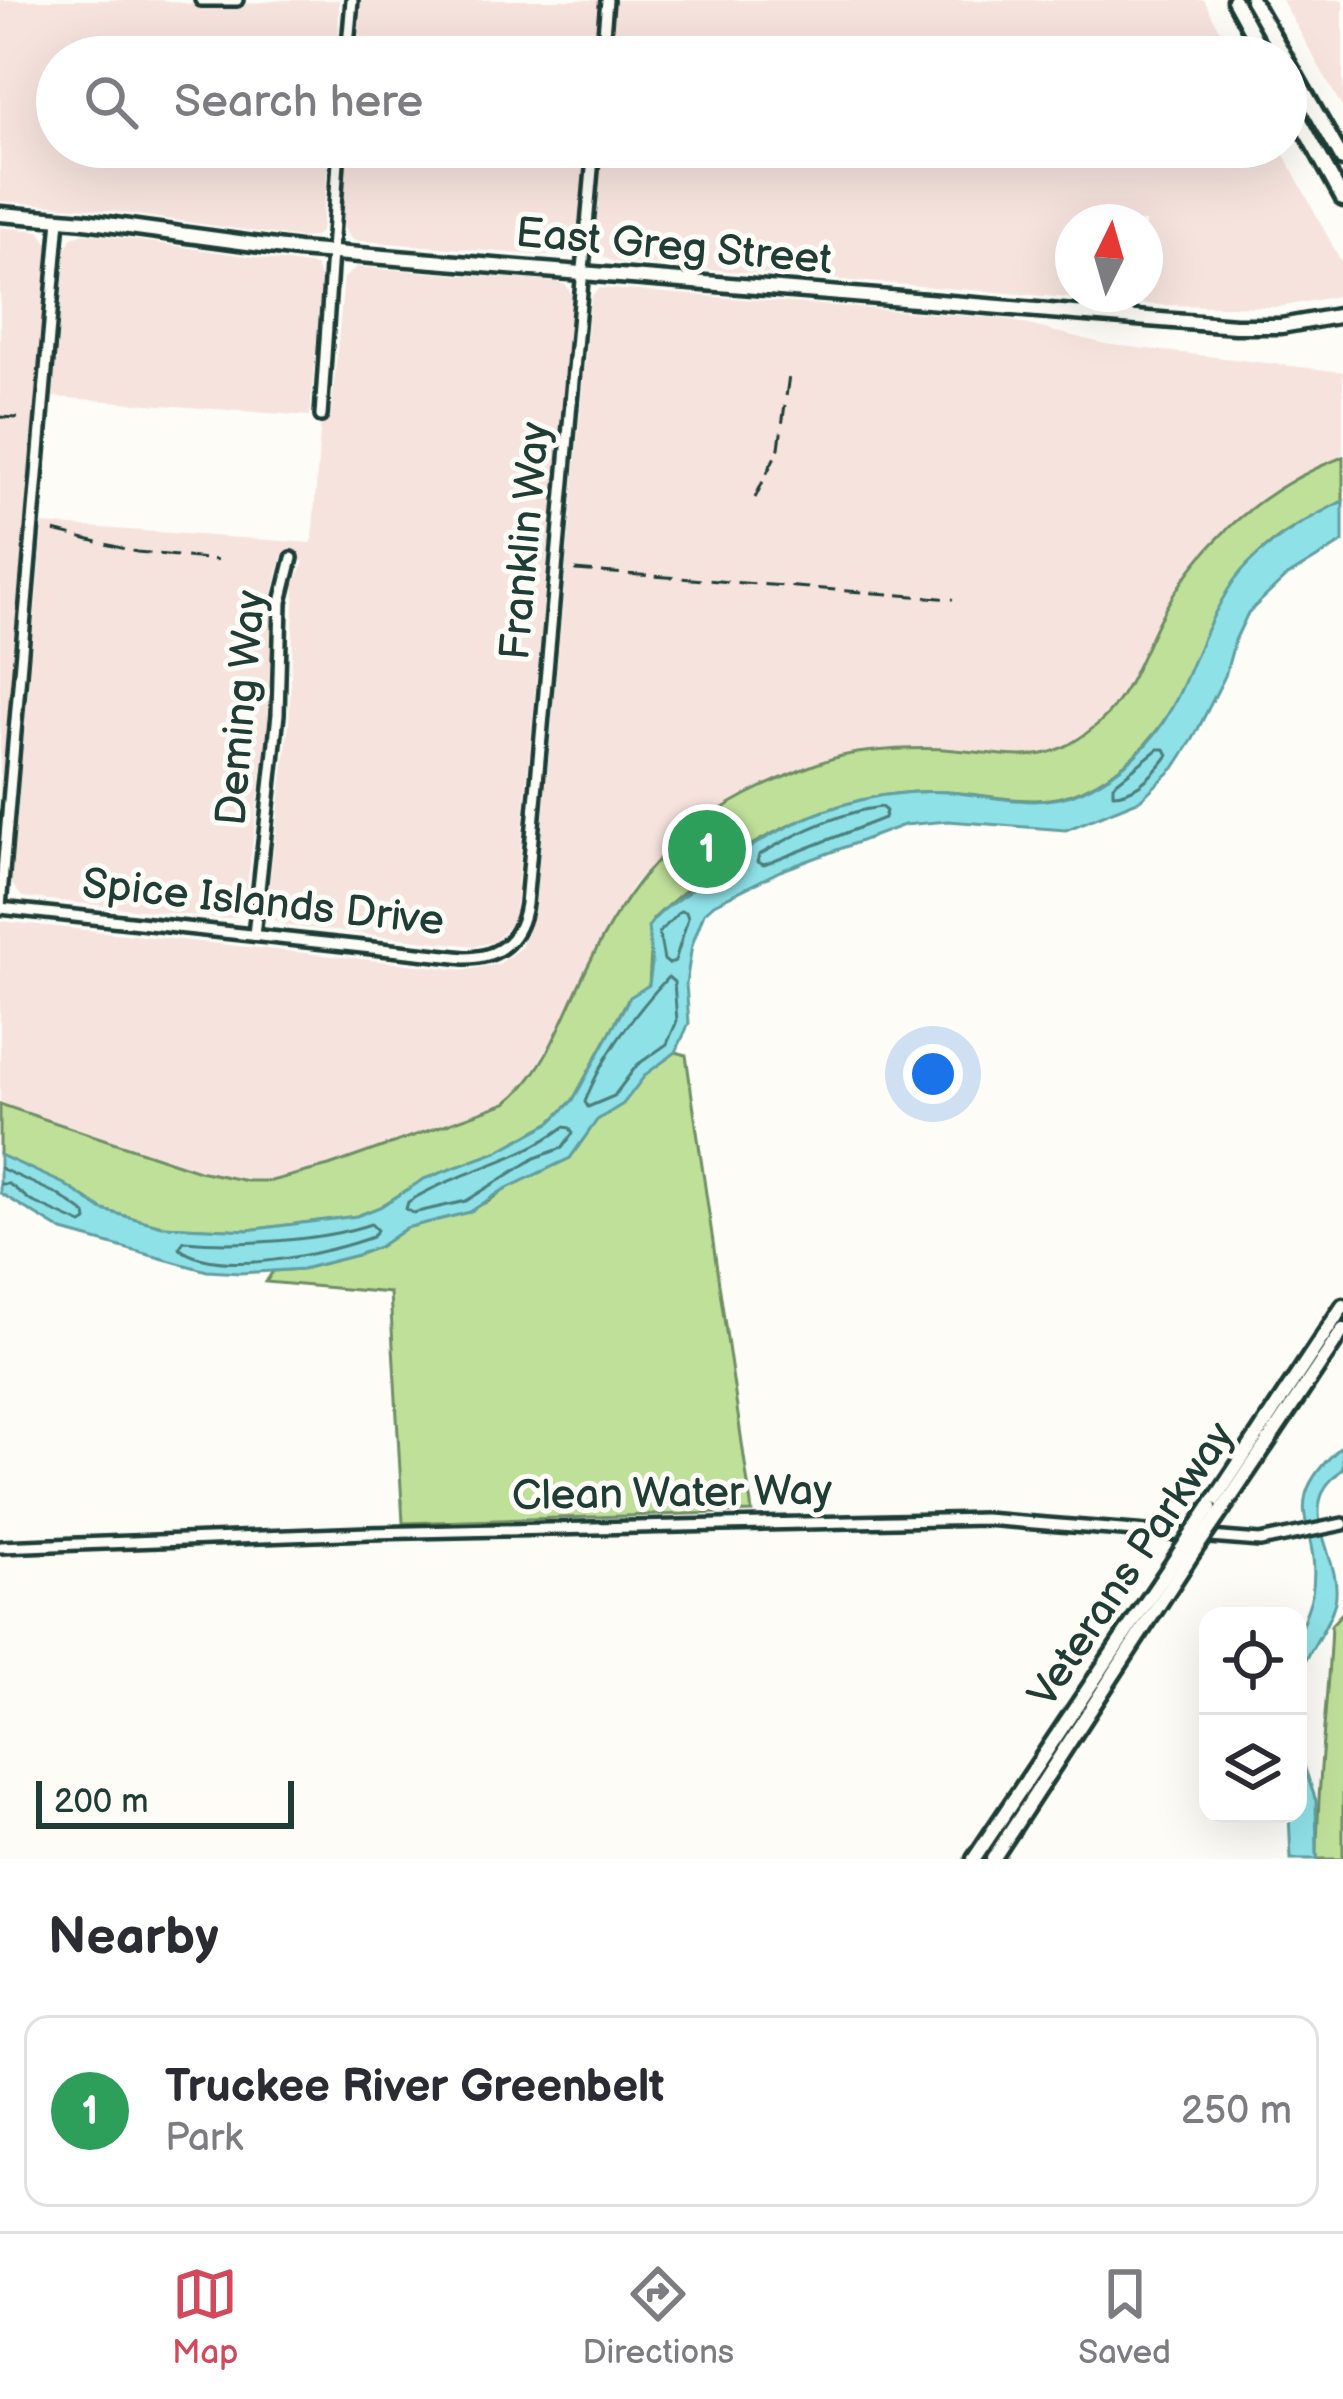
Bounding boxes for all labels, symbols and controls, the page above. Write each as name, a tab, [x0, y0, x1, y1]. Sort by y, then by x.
search box	[36, 36, 1307, 168]
icon: search	[78, 69, 144, 135]
text: Search here	[174, 75, 423, 130]
north arrow	[1055, 204, 1163, 312]
street label: East Greg Street	[514, 208, 834, 286]
street label: Franklin Way	[490, 420, 562, 662]
street label: Deming Way	[206, 588, 278, 828]
pin: 1	[668, 804, 746, 894]
street label: Spice Islands Drive	[80, 859, 446, 947]
your location	[903, 1044, 963, 1104]
street label: Veterans Parkway	[1018, 1413, 1246, 1717]
street label: Clean Water Way	[511, 1466, 833, 1522]
map controls	[1199, 1607, 1307, 1823]
button: locate	[1199, 1607, 1307, 1715]
button: layers	[1199, 1715, 1307, 1823]
scale bar	[36, 1775, 294, 1828]
text: 200 m	[54, 1782, 148, 1822]
text: Nearby	[48, 1907, 219, 1968]
text: Truckee River Greenbelt	[165, 2060, 664, 2115]
text: 1	[82, 2088, 98, 2135]
text: 250 m	[1181, 2088, 1292, 2135]
text: Park	[165, 2115, 243, 2162]
tab: Map	[172, 2261, 238, 2373]
tab: Directions	[583, 2261, 734, 2373]
tab: Saved	[1078, 2261, 1171, 2373]

